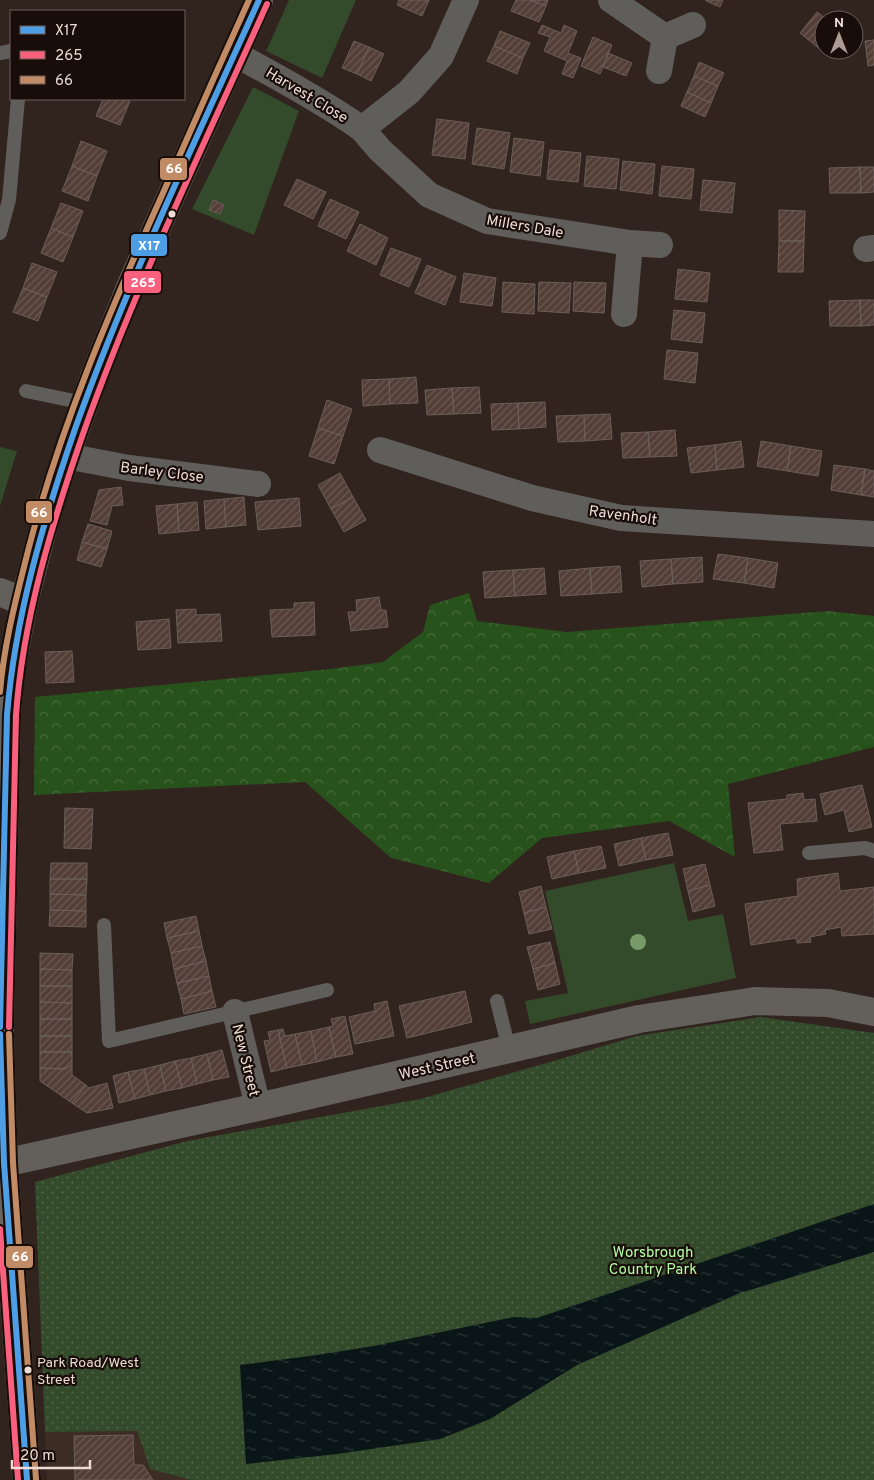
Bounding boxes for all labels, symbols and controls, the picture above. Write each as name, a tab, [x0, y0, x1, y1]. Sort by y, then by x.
legend	[10, 10, 185, 100]
north arrow	[814, 10, 864, 60]
text: N	[834, 15, 844, 32]
text: X17	[55, 22, 78, 41]
text: 265	[55, 47, 82, 66]
street label: Harvest Close	[262, 64, 351, 128]
text: 66	[55, 72, 73, 91]
line badge: 66	[159, 157, 188, 181]
text: 66	[165, 161, 183, 178]
unlabelled marker	[167, 209, 177, 219]
street label: Millers Dale	[485, 211, 565, 244]
line badge: X17	[130, 233, 168, 257]
text: X17	[138, 238, 160, 255]
line badge: 265	[123, 270, 162, 294]
text: 265	[130, 275, 156, 292]
street label: Barley Close	[119, 459, 205, 488]
line badge: 66	[25, 500, 53, 524]
street label: Ravenholt	[587, 502, 658, 531]
text: 66	[30, 505, 48, 522]
street label: New Street	[226, 1022, 263, 1099]
street label: West Street	[397, 1049, 477, 1085]
park label: Worsbrough Country Park	[609, 1244, 697, 1280]
line badge: 66	[5, 1245, 34, 1269]
text: 66	[11, 1249, 29, 1266]
place label: Park Road/West Street	[37, 1355, 139, 1389]
marker: Park Road/West Street	[23, 1365, 33, 1375]
scale bar	[12, 1438, 90, 1470]
text: 20 m	[20, 1447, 55, 1466]

